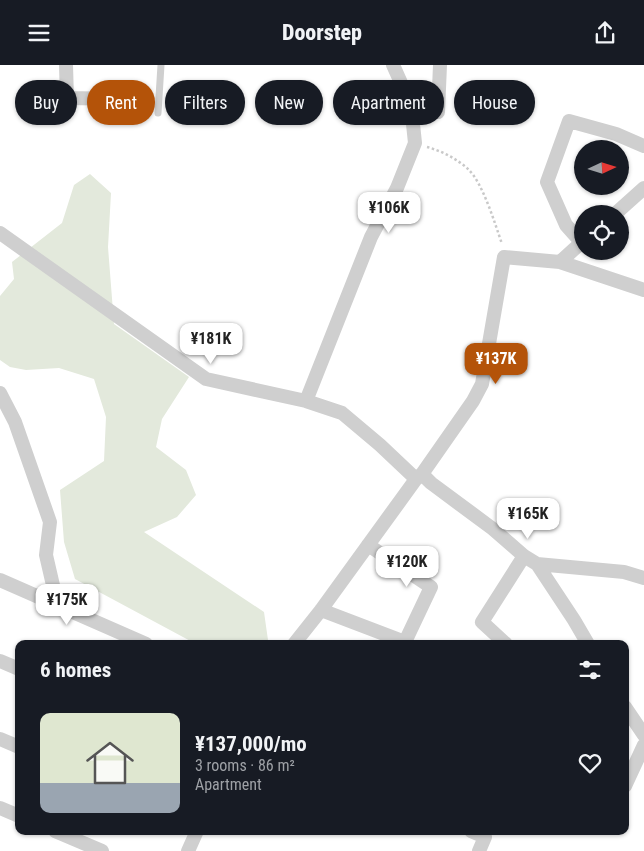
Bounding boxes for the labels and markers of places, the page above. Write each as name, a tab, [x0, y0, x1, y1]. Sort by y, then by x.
pin: ¥106K	[354, 191, 424, 234]
pin: ¥181K	[176, 323, 246, 365]
pin: ¥137K	[461, 343, 531, 385]
pin: ¥165K	[493, 497, 563, 540]
pin: ¥120K	[372, 545, 442, 588]
pin: ¥175K	[32, 583, 102, 626]

